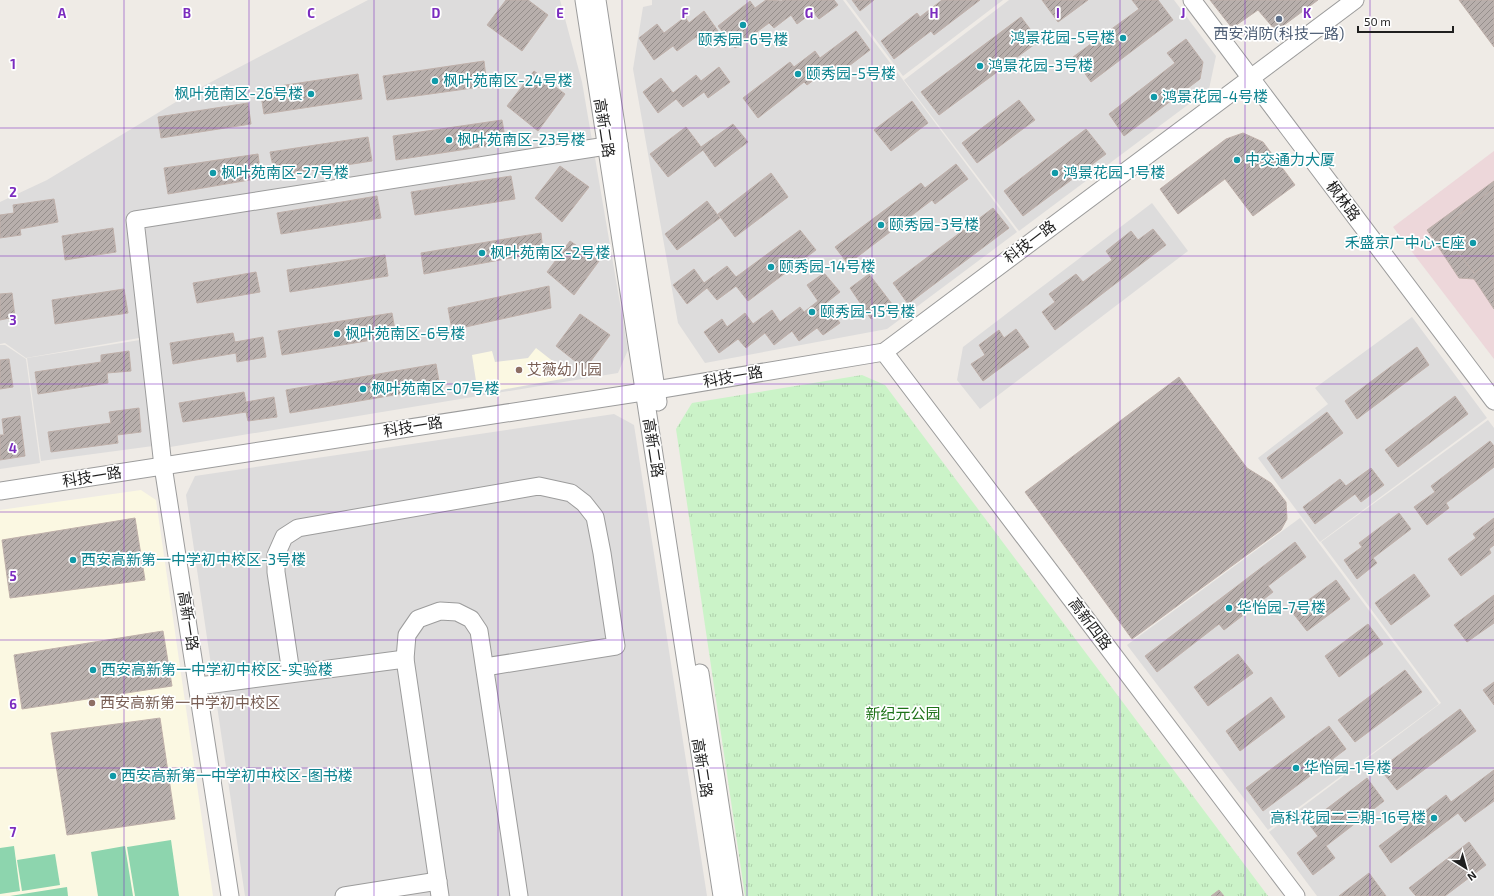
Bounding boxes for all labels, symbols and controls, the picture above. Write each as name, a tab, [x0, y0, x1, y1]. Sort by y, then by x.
text: A	[58, 5, 67, 21]
text: B	[183, 5, 191, 21]
text: C	[307, 5, 315, 21]
text: D	[432, 5, 441, 21]
text: E	[556, 5, 564, 21]
text: F	[681, 5, 689, 21]
text: G	[805, 5, 813, 21]
text: H	[930, 5, 939, 21]
text: I	[1056, 5, 1060, 21]
text: J	[1181, 5, 1185, 21]
text: K	[1303, 5, 1312, 21]
scale bar	[1358, 8, 1453, 34]
marker: 西安消防(科技一路)	[1274, 14, 1284, 24]
text: 50 m	[1364, 14, 1391, 28]
marker: 颐秀园-6号楼	[738, 20, 748, 30]
place label: 西安消防(科技一路)	[1214, 24, 1344, 42]
place label: 鸿景花园-5号楼	[1010, 28, 1115, 46]
place label: 颐秀园-6号楼	[698, 30, 788, 48]
marker: 鸿景花园-5号楼	[1118, 33, 1128, 43]
text: 1	[10, 56, 16, 72]
place label: 鸿景花园-3号楼	[988, 56, 1093, 74]
marker: 鸿景花园-3号楼	[975, 61, 985, 71]
place label: 颐秀园-5号楼	[806, 64, 896, 82]
marker: 颐秀园-5号楼	[793, 69, 803, 79]
place label: 枫叶苑南区-24号楼	[443, 71, 572, 89]
marker: 枫叶苑南区-24号楼	[430, 76, 440, 86]
place label: 枫叶苑南区-26号楼	[174, 84, 303, 102]
place label: 鸿景花园-4号楼	[1162, 87, 1268, 105]
marker: 枫叶苑南区-26号楼	[306, 89, 316, 99]
marker: 鸿景花园-4号楼	[1149, 92, 1159, 102]
street label: 高新二路	[591, 97, 619, 159]
place label: 枫叶苑南区-23号楼	[457, 130, 586, 148]
marker: 枫叶苑南区-23号楼	[444, 135, 454, 145]
place label: 中交通力大厦	[1245, 150, 1335, 168]
marker: 中交通力大厦	[1232, 155, 1242, 165]
place label: 枫叶苑南区-27号楼	[221, 163, 349, 181]
place label: 鸿景花园-1号楼	[1063, 163, 1165, 181]
marker: 枫叶苑南区-27号楼	[208, 168, 218, 178]
marker: 鸿景花园-1号楼	[1050, 168, 1060, 178]
street label: 枫林路	[1323, 177, 1365, 224]
text: 2	[9, 184, 17, 200]
place label: 颐秀园-3号楼	[889, 215, 979, 233]
street label: 科技一路	[1000, 216, 1059, 266]
marker: 颐秀园-3号楼	[876, 220, 886, 230]
place label: 禾盛京广中心-E座	[1345, 233, 1465, 251]
marker: 禾盛京广中心-E座	[1468, 238, 1478, 248]
place label: 枫叶苑南区-2号楼	[490, 243, 610, 261]
marker: 枫叶苑南区-2号楼	[477, 248, 487, 258]
place label: 颐秀园-14号楼	[779, 257, 875, 275]
marker: 颐秀园-14号楼	[766, 262, 776, 272]
place label: 颐秀园-15号楼	[820, 302, 915, 320]
marker: 颐秀园-15号楼	[807, 307, 817, 317]
text: 3	[9, 312, 17, 328]
place label: 枫叶苑南区-6号楼	[345, 324, 465, 342]
marker: 枫叶苑南区-6号楼	[332, 329, 342, 339]
place label: 艾薇幼儿园	[527, 360, 602, 378]
street label: 科技一路	[702, 362, 764, 390]
marker: 艾薇幼儿园	[514, 365, 524, 375]
place label: 枫叶苑南区-07号楼	[371, 379, 499, 397]
marker: 枫叶苑南区-07号楼	[358, 384, 368, 394]
street label: 科技一路	[382, 412, 444, 440]
street label: 高新二路	[640, 417, 668, 479]
text: 4	[9, 440, 17, 456]
street label: 科技一路	[61, 462, 123, 490]
place label: 西安高新第一中学初中校区-3号楼	[81, 550, 306, 568]
marker: 西安高新第一中学初中校区-3号楼	[68, 555, 78, 565]
text: 5	[9, 568, 17, 584]
street label: 高新一路	[175, 590, 203, 652]
street label: 高新四路	[1066, 594, 1116, 653]
place label: 华怡园-7号楼	[1237, 598, 1326, 616]
marker: 华怡园-7号楼	[1224, 603, 1234, 613]
place label: 西安高新第一中学初中校区-实验楼	[101, 660, 333, 678]
marker: 西安高新第一中学初中校区-实验楼	[88, 665, 98, 675]
place label: 西安高新第一中学初中校区	[100, 693, 280, 711]
text: 6	[9, 696, 17, 712]
marker: 西安高新第一中学初中校区	[87, 698, 97, 708]
park label: 新纪元公园	[865, 704, 941, 722]
street label: 高新二路	[689, 737, 717, 799]
place label: 华怡园-1号楼	[1304, 758, 1391, 776]
marker: 华怡园-1号楼	[1291, 763, 1301, 773]
place label: 西安高新第一中学初中校区-图书楼	[121, 766, 353, 784]
marker: 西安高新第一中学初中校区-图书楼	[108, 771, 118, 781]
place label: 高科花园二三期-16号楼	[1270, 808, 1426, 826]
marker: 高科花园二三期-16号楼	[1429, 813, 1439, 823]
text: 7	[10, 824, 17, 840]
north arrow	[1446, 848, 1486, 888]
text: N	[1465, 869, 1479, 884]

